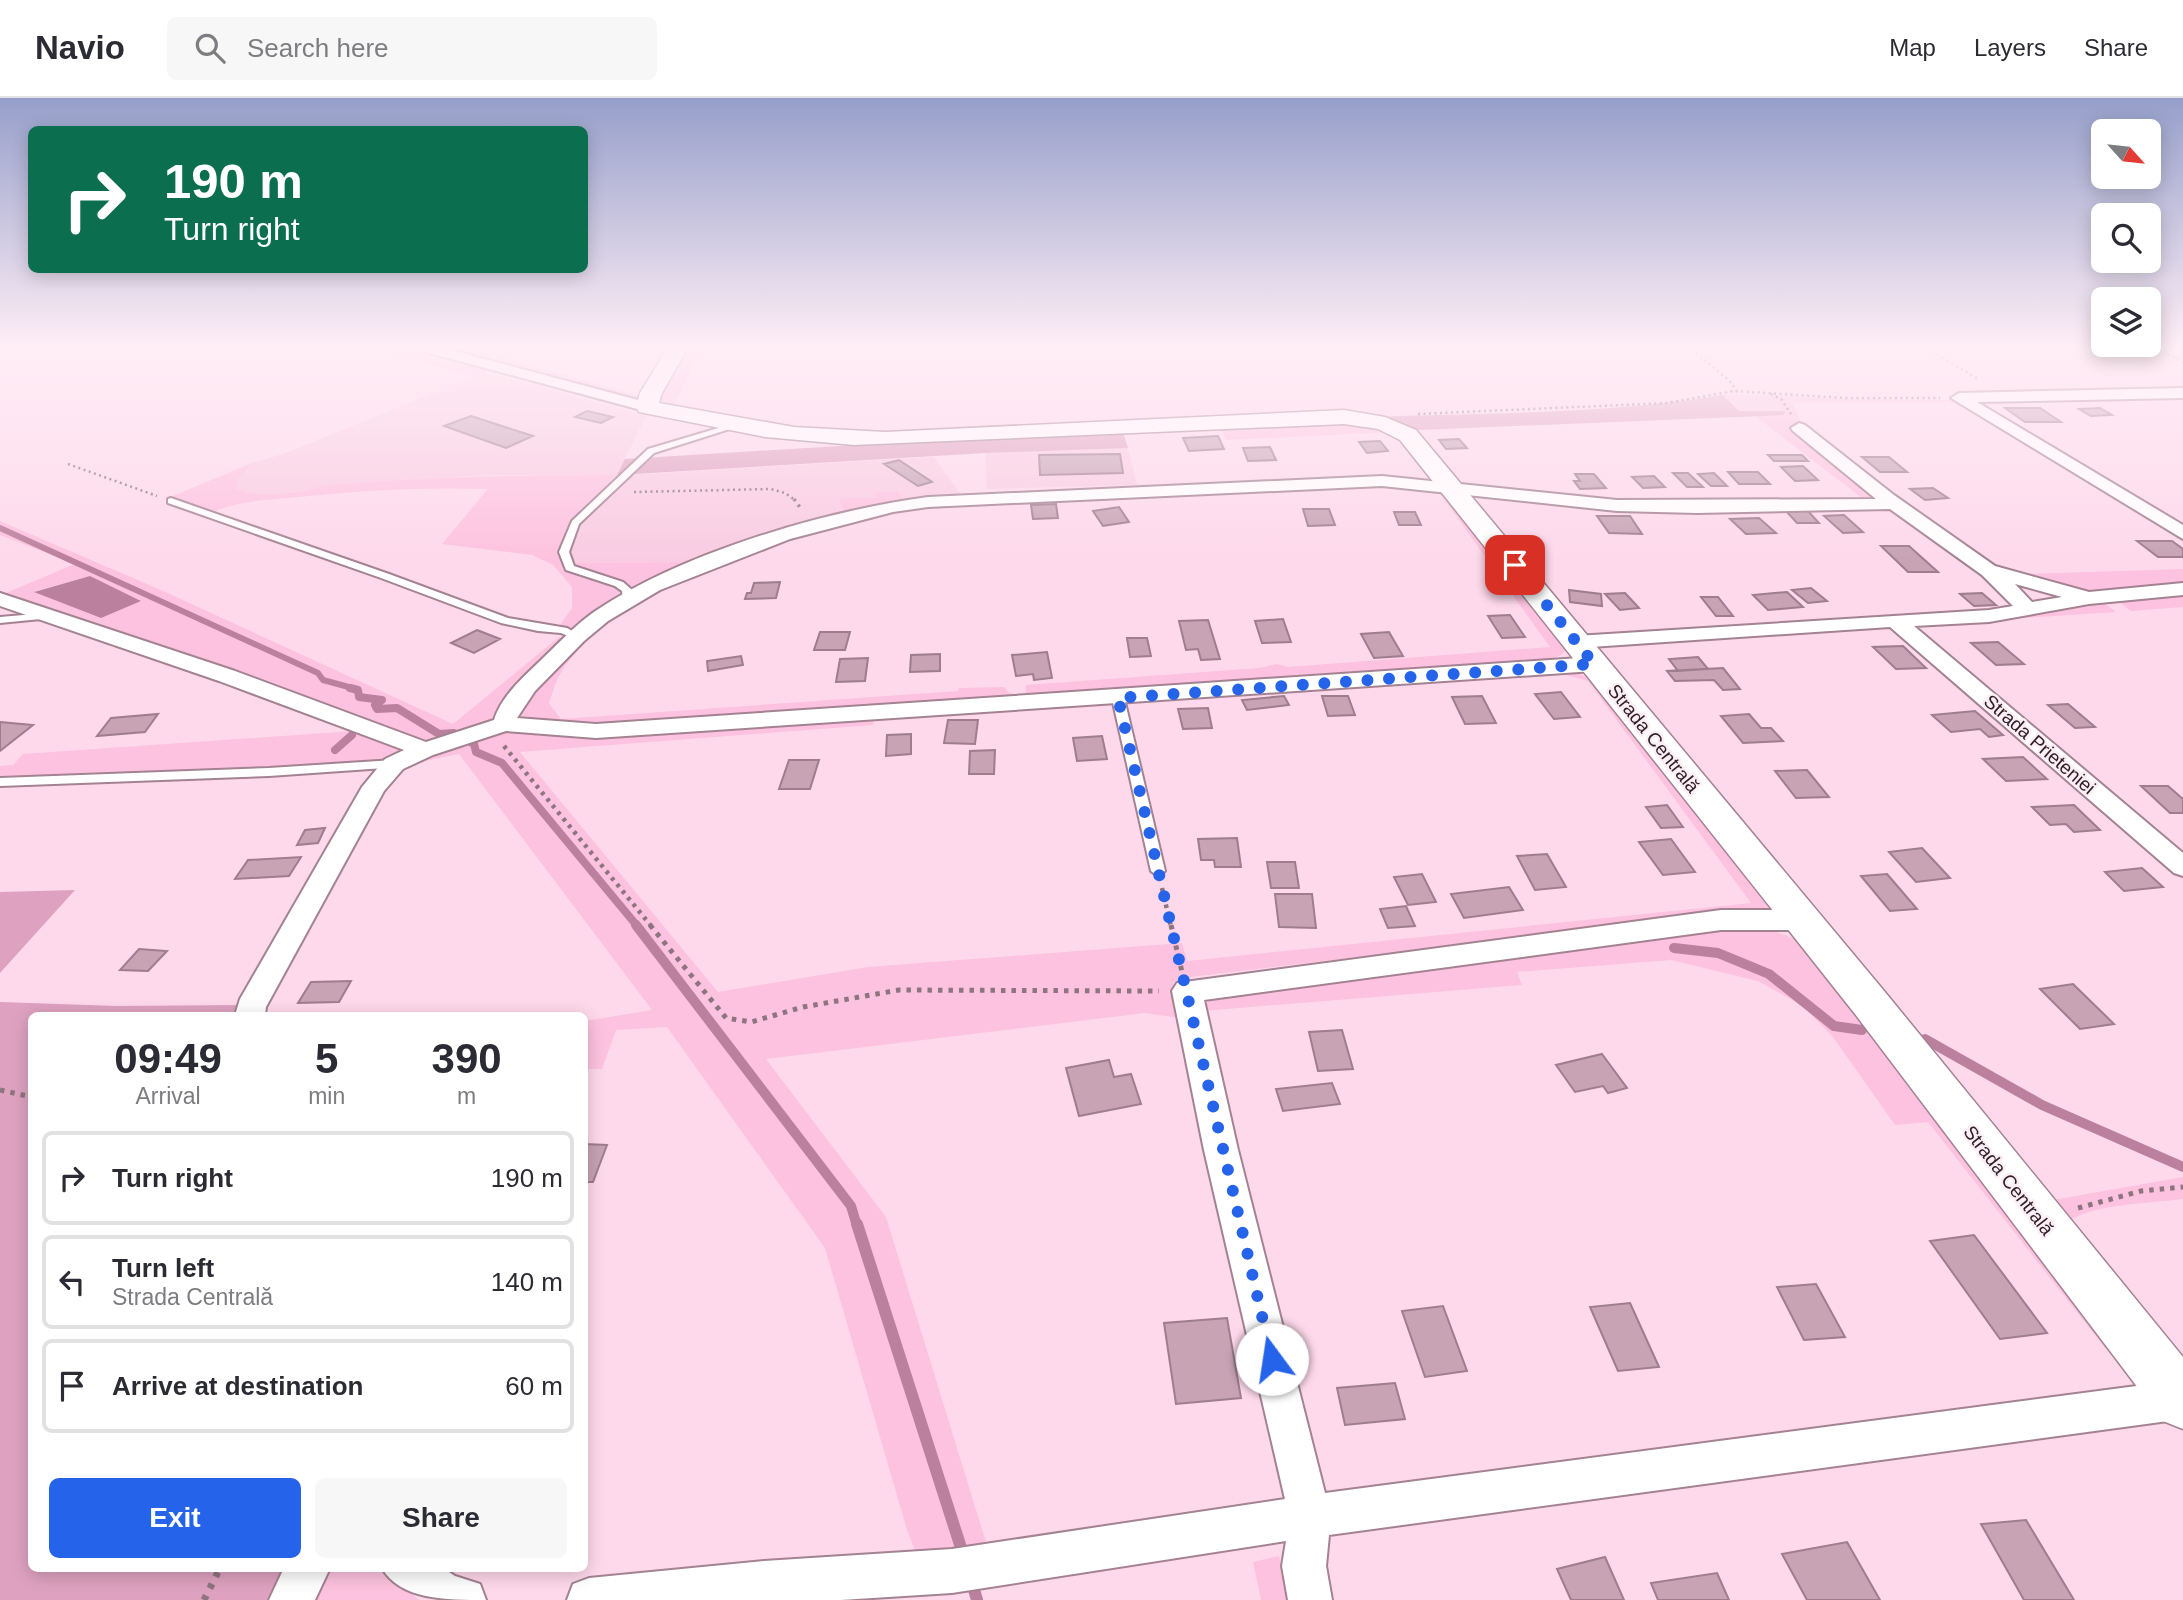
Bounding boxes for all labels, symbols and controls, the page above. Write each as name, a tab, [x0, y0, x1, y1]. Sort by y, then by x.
search box	[167, 17, 657, 80]
text: Navio	[35, 29, 125, 66]
icon: search	[191, 29, 229, 67]
text: Search here	[247, 33, 389, 63]
text: Map	[1889, 34, 1936, 61]
text: Layers	[1974, 34, 2046, 61]
text: Share	[2084, 34, 2148, 61]
north arrow	[2091, 119, 2161, 189]
map controls	[2091, 119, 2161, 357]
icon: right	[49, 154, 140, 245]
text: 190 m	[164, 154, 303, 208]
button: search	[2091, 203, 2161, 273]
text: Turn right	[164, 211, 300, 247]
button: layers	[2091, 287, 2161, 357]
pin	[1485, 535, 1545, 595]
icon: arrive	[1496, 546, 1534, 584]
street label: Strada Centrală	[1604, 680, 1704, 797]
street label: Strada Prieteniei	[1980, 690, 2100, 798]
text: 09:49	[114, 1035, 222, 1082]
text: 5	[315, 1035, 338, 1082]
text: 390	[432, 1035, 502, 1082]
text: Arrival	[135, 1083, 201, 1109]
text: min	[308, 1083, 345, 1109]
text: m	[457, 1083, 476, 1109]
street label: Strada Centrală	[1959, 1121, 2058, 1240]
icon: right	[53, 1159, 91, 1197]
text: Turn right	[112, 1163, 233, 1193]
text: 190 m	[491, 1163, 563, 1193]
text: Turn left	[112, 1253, 214, 1283]
icon: left	[53, 1263, 91, 1301]
text: 140 m	[491, 1267, 563, 1297]
text: Strada Centrală	[112, 1284, 273, 1310]
position arrow	[1235, 1322, 1309, 1396]
icon: arrive	[53, 1367, 91, 1405]
text: Arrive at destination	[112, 1371, 363, 1401]
text: 60 m	[505, 1371, 563, 1401]
button: Exit	[49, 1478, 301, 1558]
button: Share	[315, 1478, 567, 1558]

